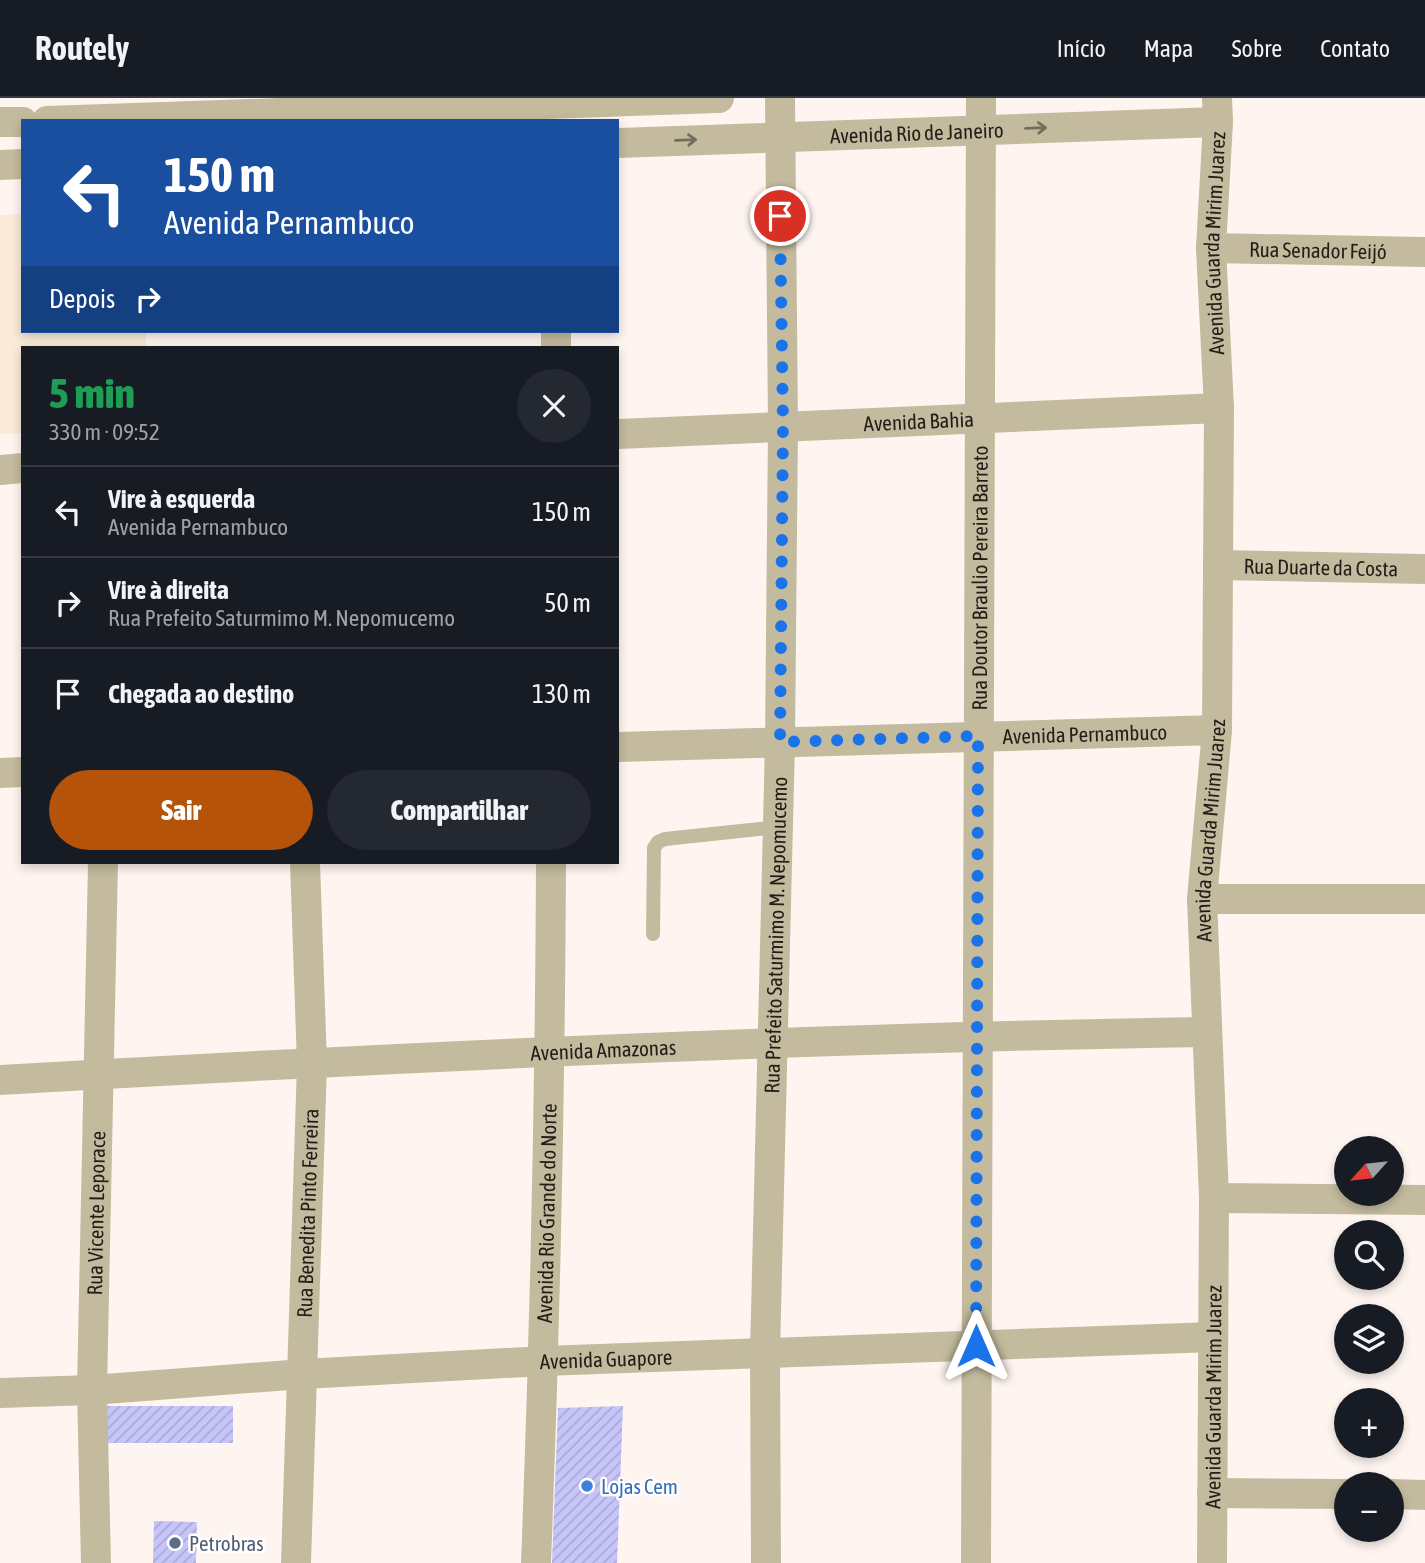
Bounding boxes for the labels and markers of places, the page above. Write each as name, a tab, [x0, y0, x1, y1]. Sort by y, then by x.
pin	[750, 186, 810, 246]
place label: Lojas Cem	[601, 1474, 678, 1498]
marker: Lojas Cem	[579, 1478, 595, 1494]
place label: Petrobras	[189, 1531, 264, 1555]
marker: Petrobras	[167, 1535, 183, 1551]

